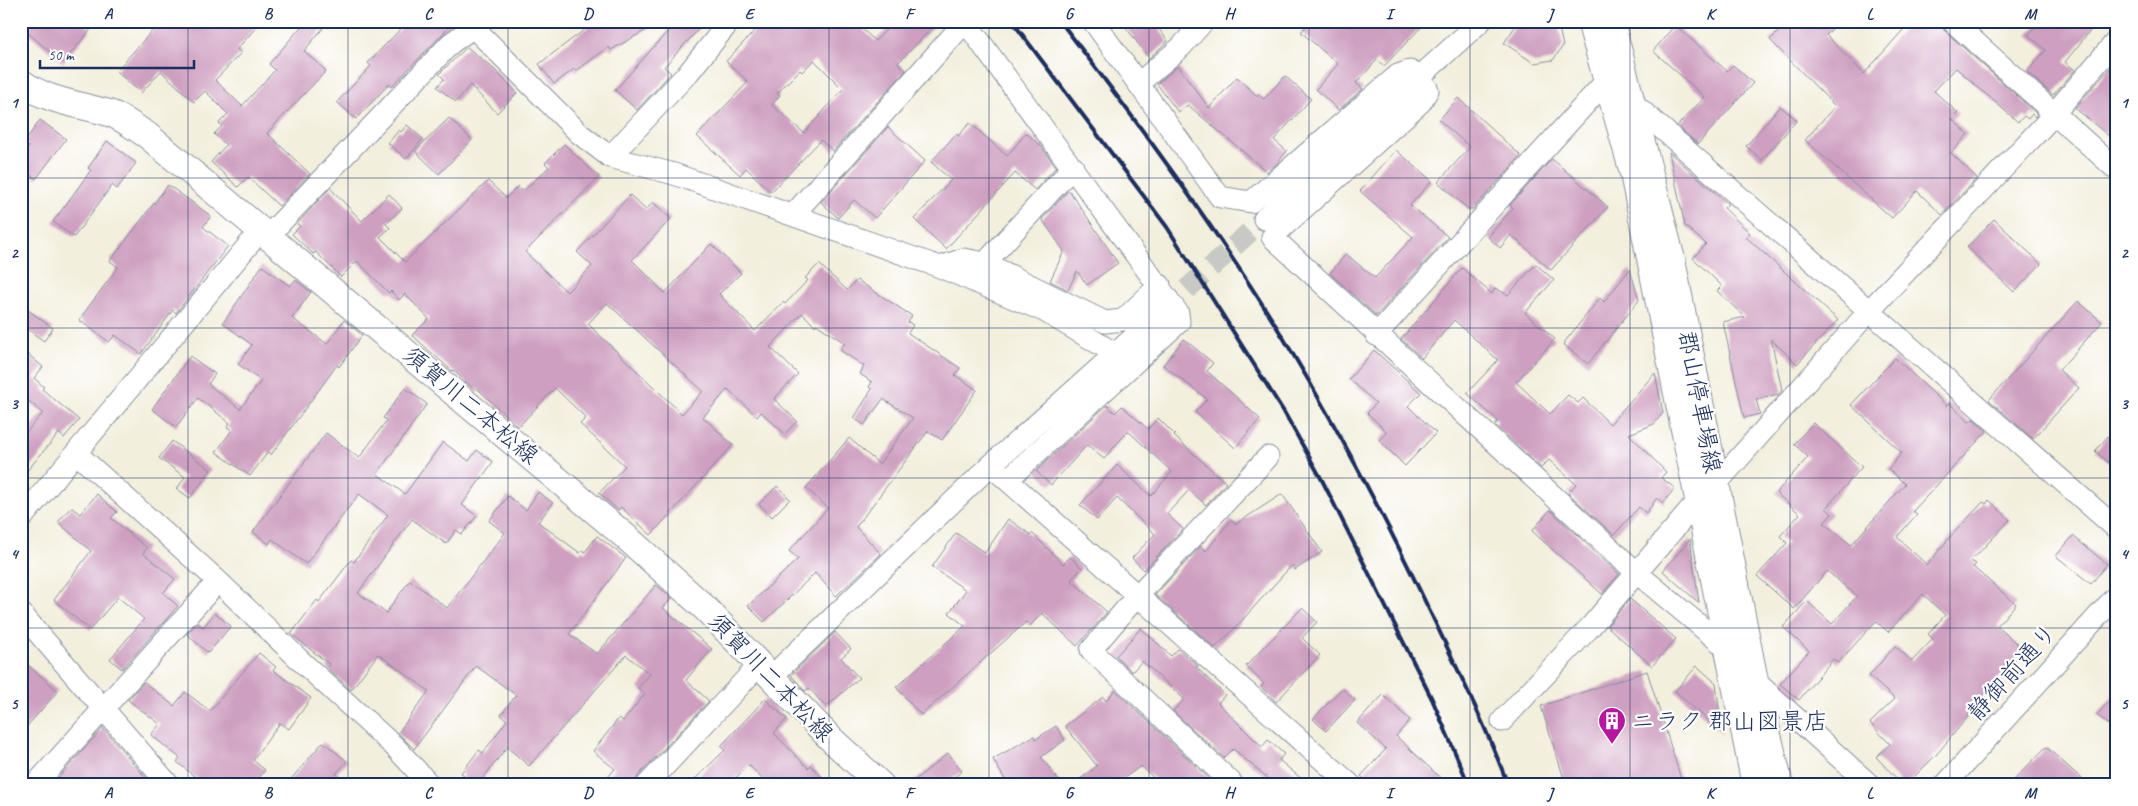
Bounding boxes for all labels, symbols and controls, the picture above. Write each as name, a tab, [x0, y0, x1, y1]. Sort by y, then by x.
text: A	[104, 4, 114, 24]
text: B	[264, 4, 274, 24]
text: C	[424, 4, 434, 24]
text: D	[583, 4, 594, 24]
text: E	[745, 4, 756, 24]
text: F	[905, 4, 916, 24]
text: G	[1065, 4, 1075, 24]
text: H	[1224, 4, 1236, 24]
text: I	[1386, 4, 1396, 24]
text: J	[1546, 4, 1555, 24]
text: K	[1706, 4, 1718, 24]
text: L	[1867, 4, 1875, 24]
text: M	[2024, 4, 2038, 24]
scale bar	[40, 38, 194, 70]
text: 50 m	[48, 46, 75, 65]
text: 1	[10, 93, 19, 113]
text: 1	[2120, 93, 2129, 113]
text: 2	[10, 243, 19, 263]
text: 2	[2120, 243, 2129, 263]
street label: 郡山停車場線	[1672, 328, 1728, 476]
street label: 須賀川二本松線	[397, 340, 545, 470]
text: 3	[10, 394, 19, 414]
text: 3	[2120, 394, 2129, 414]
text: 4	[10, 544, 19, 564]
text: 4	[2120, 544, 2129, 564]
street label: 須賀川二本松線	[702, 606, 840, 748]
street label: 静御前通り	[1961, 617, 2063, 727]
text: 5	[11, 694, 20, 714]
text: 5	[2121, 694, 2130, 714]
building icon: ニラク 郡山図景店	[1597, 706, 1627, 745]
place label: ニラク 郡山図景店	[1631, 706, 1828, 736]
text: A	[104, 783, 114, 803]
text: B	[264, 783, 274, 803]
text: C	[424, 783, 434, 803]
text: D	[583, 783, 594, 803]
text: E	[745, 783, 756, 803]
text: F	[905, 783, 916, 803]
text: G	[1065, 783, 1075, 803]
text: H	[1224, 783, 1236, 803]
text: I	[1386, 783, 1396, 803]
text: J	[1546, 783, 1555, 803]
text: K	[1706, 783, 1718, 803]
text: L	[1867, 783, 1875, 803]
text: M	[2024, 783, 2038, 803]

